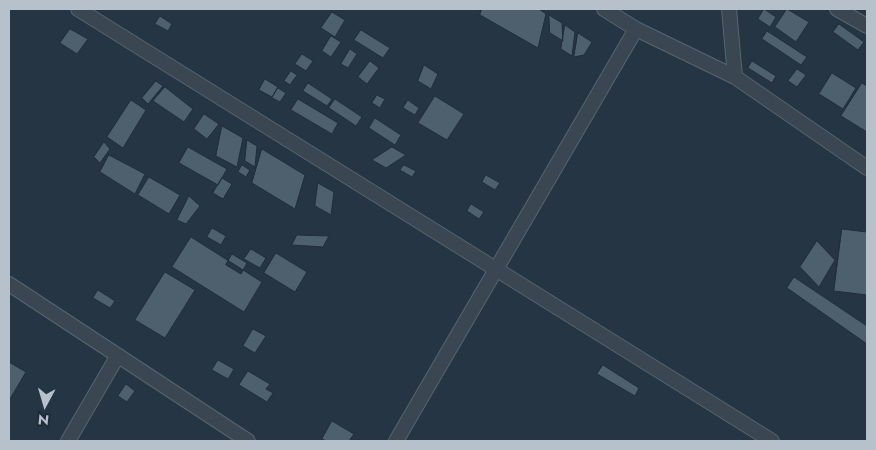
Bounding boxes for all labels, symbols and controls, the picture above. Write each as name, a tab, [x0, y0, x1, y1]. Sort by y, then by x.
north arrow	[20, 380, 70, 430]
text: N	[37, 409, 50, 430]

